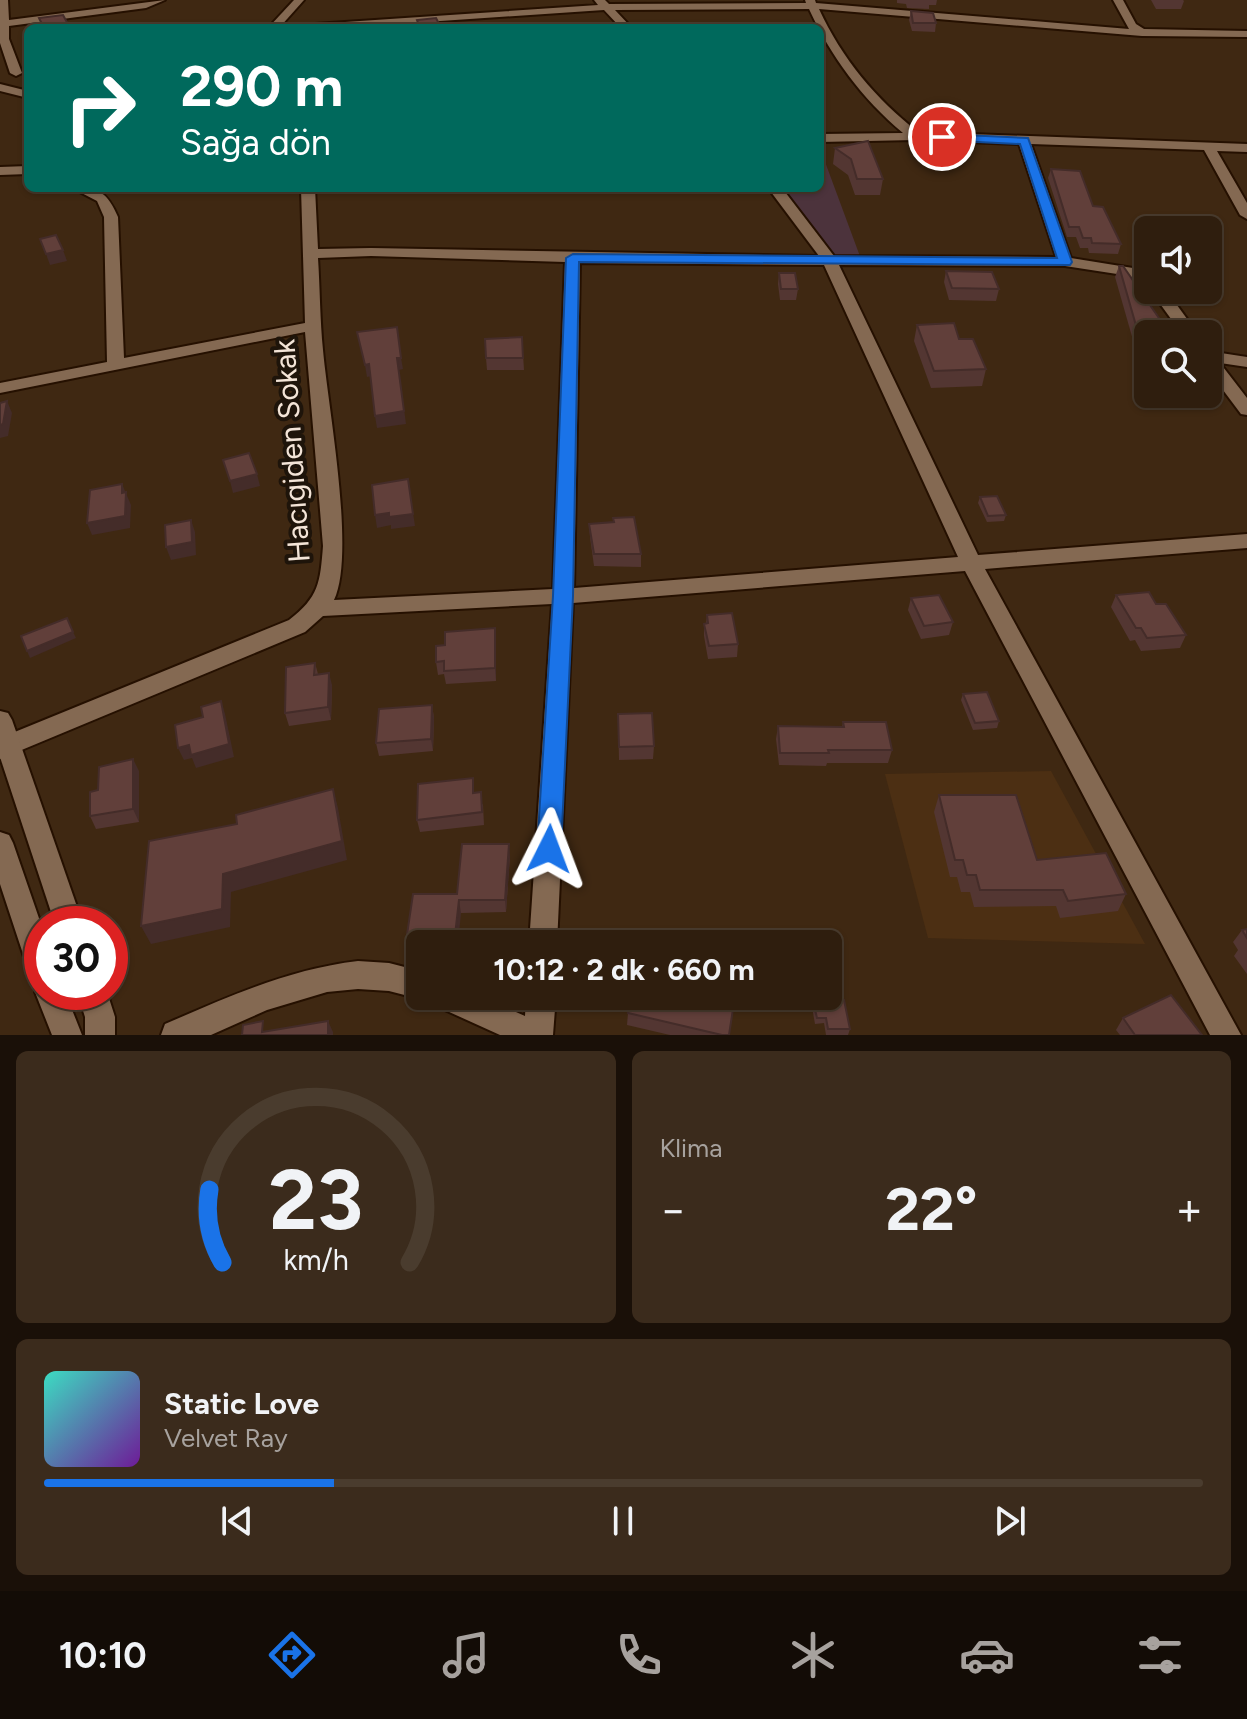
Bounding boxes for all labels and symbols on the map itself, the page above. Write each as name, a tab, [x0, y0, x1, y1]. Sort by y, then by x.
pin	[908, 103, 976, 171]
street label: Hacıgiden Sokak	[265, 338, 318, 564]
position arrow	[507, 807, 591, 891]
speed limit sign: 30	[24, 906, 128, 1010]

